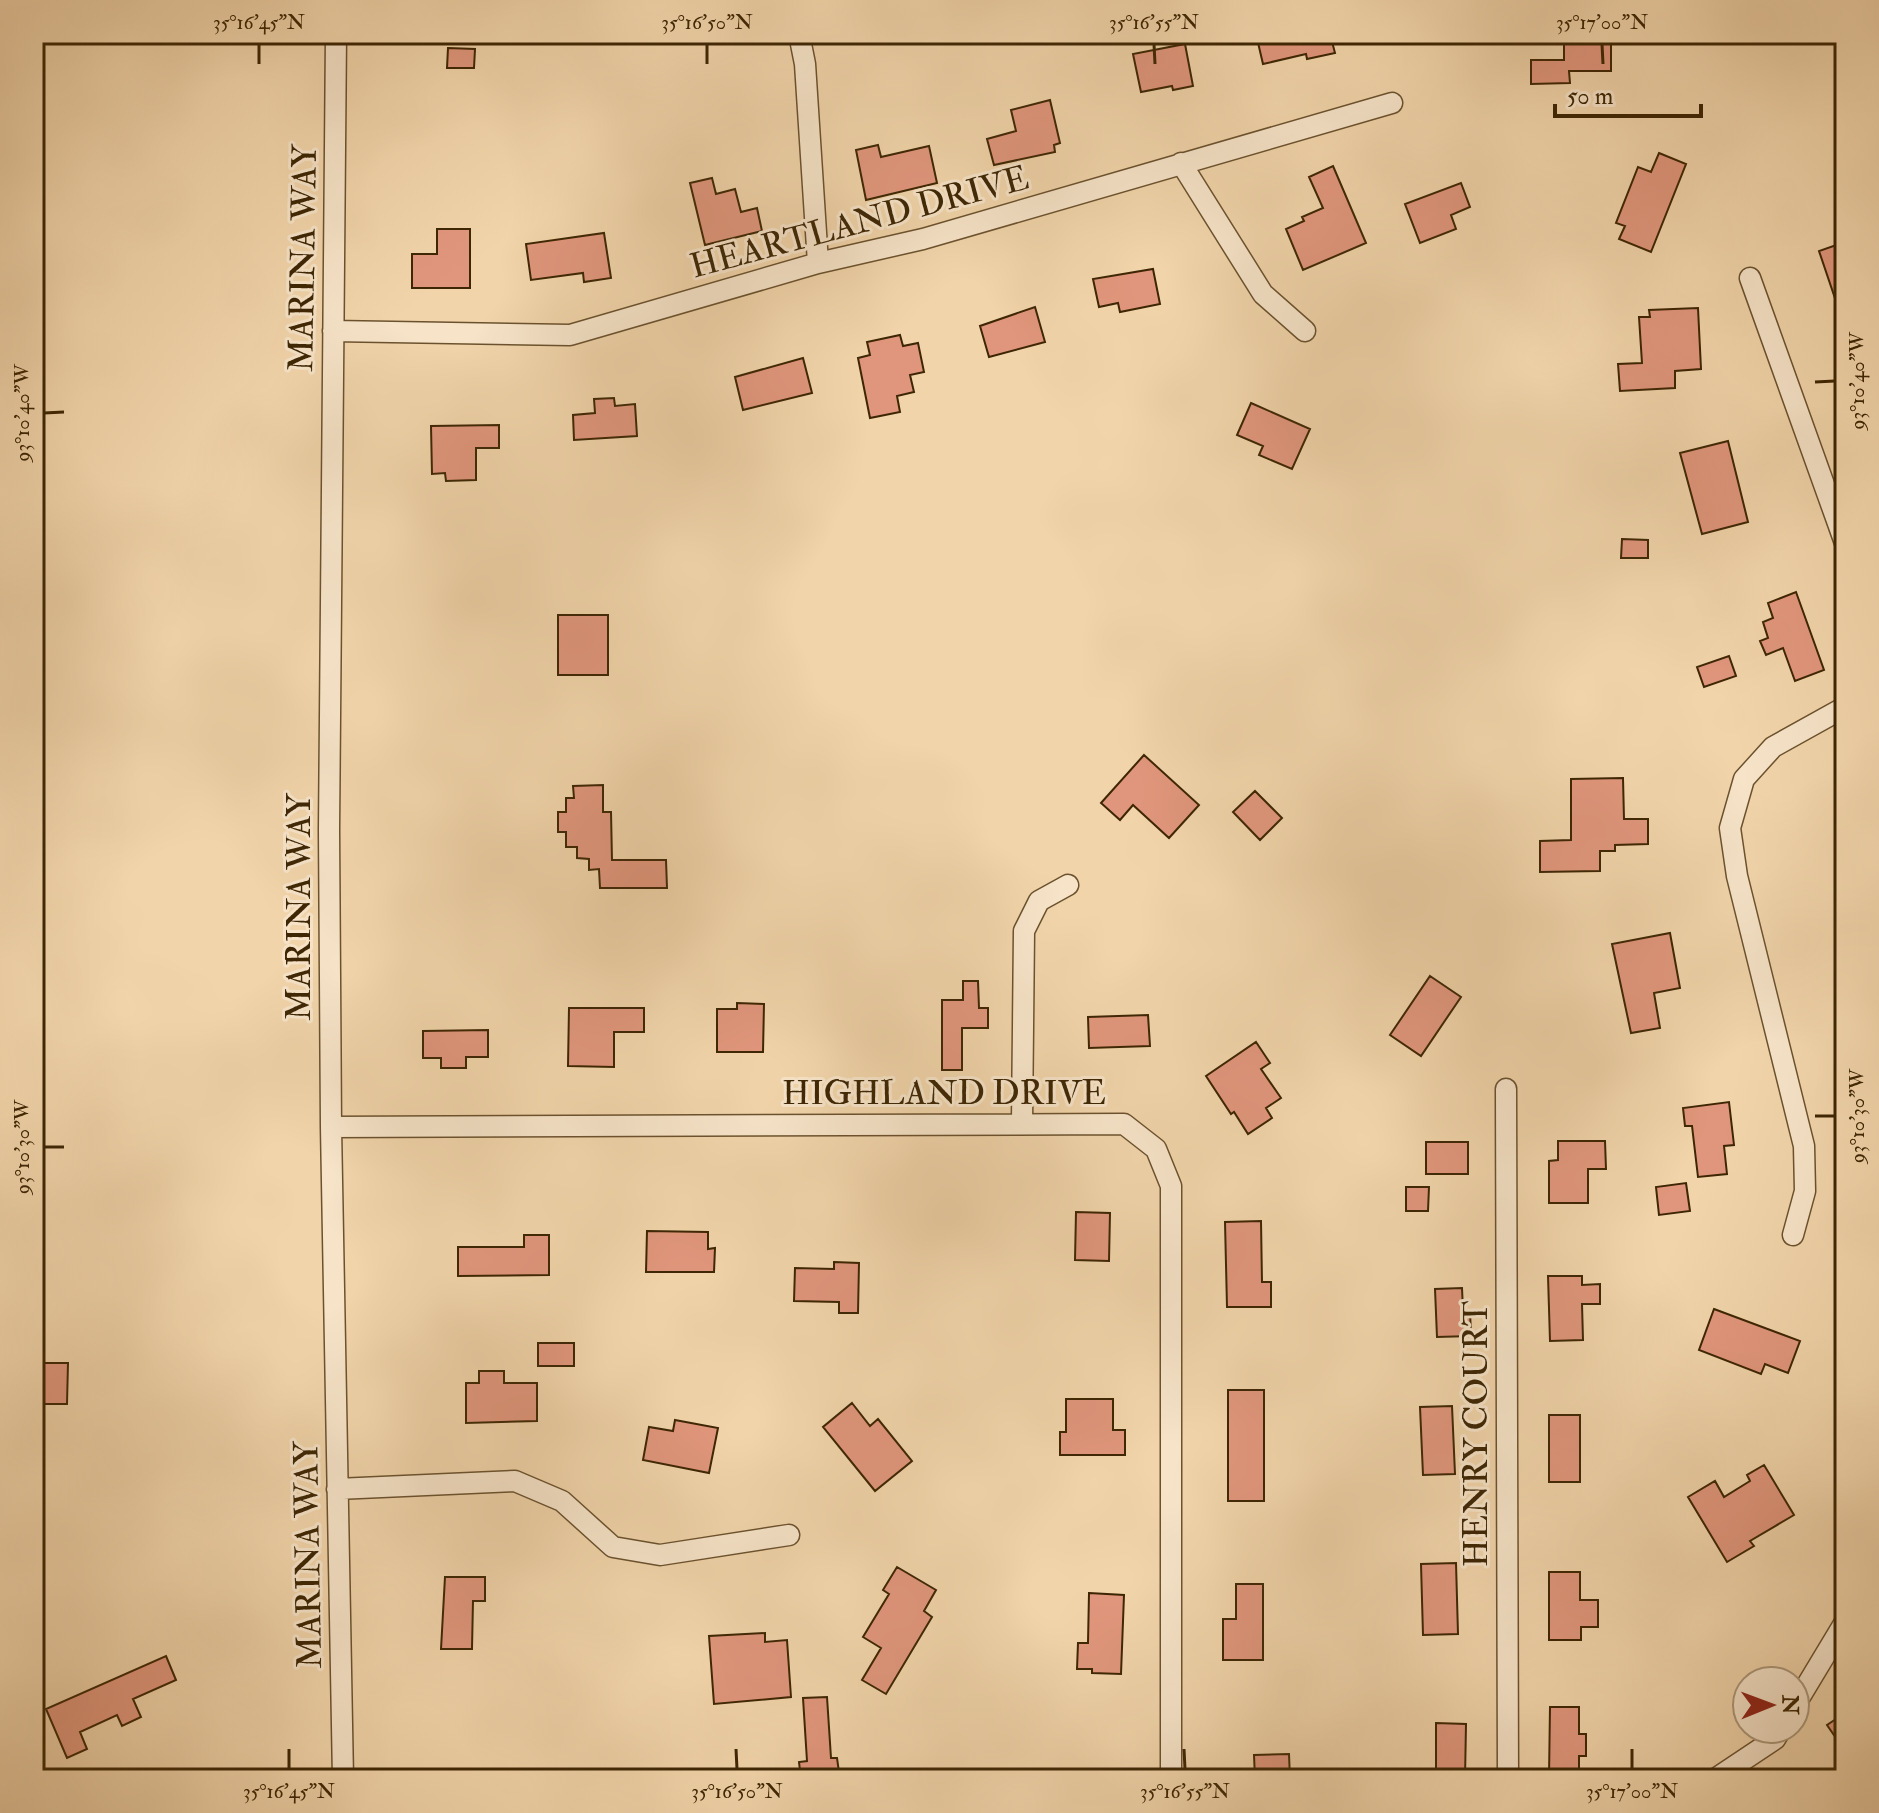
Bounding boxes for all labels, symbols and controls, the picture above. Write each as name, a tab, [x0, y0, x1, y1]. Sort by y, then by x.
text: 35°16'45"N	[213, 10, 305, 35]
text: 35°16'50"N	[661, 10, 753, 35]
text: 35°16'55"N	[1109, 10, 1199, 35]
text: 35°17'00"N	[1556, 10, 1648, 35]
scale bar	[1555, 68, 1701, 118]
text: 50 m	[1567, 81, 1614, 112]
street label: MARINA WAY	[280, 143, 327, 372]
street label: HEARTLAND DRIVE	[685, 157, 1033, 288]
text: 93°10'40"W	[1845, 332, 1870, 432]
text: 93°10'40"W	[10, 364, 35, 464]
street label: MARINA WAY	[278, 793, 321, 1021]
text: 93°10'30"W	[1845, 1068, 1870, 1165]
street label: HIGHLAND DRIVE	[782, 1072, 1106, 1115]
text: 93°10'30"W	[10, 1099, 35, 1196]
street label: HENRY COURT	[1455, 1301, 1498, 1567]
street label: MARINA WAY	[285, 1440, 332, 1669]
north arrow	[1731, 1665, 1811, 1745]
text: N	[1776, 1694, 1804, 1715]
text: 35°16'45"N	[243, 1779, 335, 1804]
text: 35°16'50"N	[691, 1779, 783, 1804]
text: 35°16'55"N	[1140, 1779, 1230, 1804]
text: 35°17'00"N	[1586, 1779, 1678, 1804]

